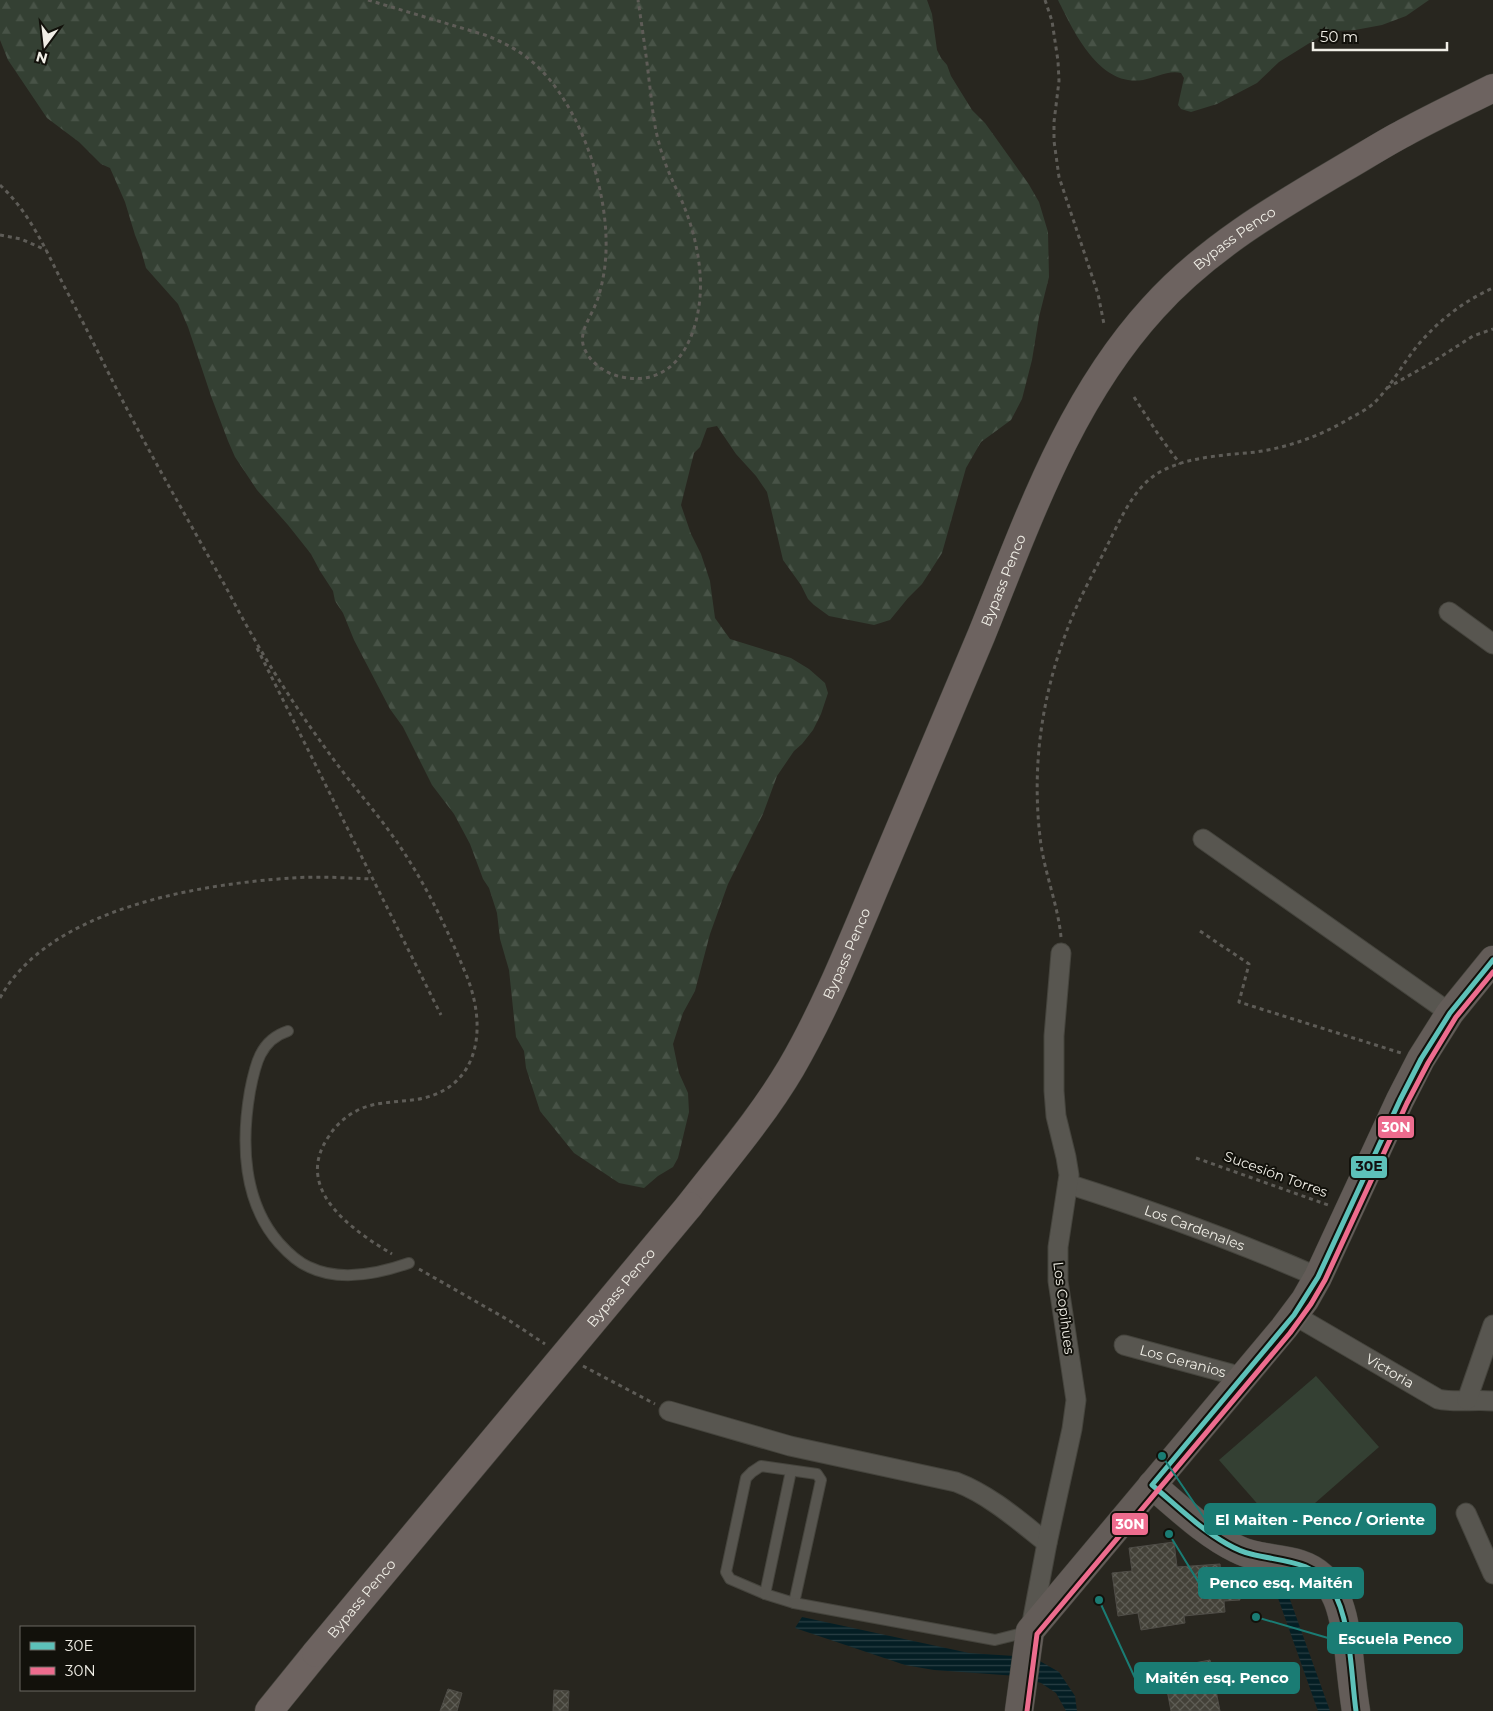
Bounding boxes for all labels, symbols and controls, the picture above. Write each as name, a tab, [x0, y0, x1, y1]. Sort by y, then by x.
north arrow	[20, 20, 70, 70]
scale bar	[1313, 20, 1447, 52]
text: 50 m	[1320, 27, 1358, 46]
text: N	[34, 47, 49, 68]
street label: Bypass Penco	[1189, 202, 1279, 274]
street label: Bypass Penco	[977, 531, 1030, 629]
street label: Bypass Penco	[819, 905, 874, 1002]
line badge: 30N	[1377, 1115, 1415, 1139]
text: 30N	[1380, 1118, 1411, 1136]
street label: Sucesión Torres	[1222, 1147, 1330, 1201]
line badge: 30E	[1350, 1155, 1388, 1179]
text: 30E	[1354, 1157, 1383, 1175]
street label: Los Cardenales	[1142, 1201, 1248, 1255]
street label: Bypass Penco	[583, 1244, 659, 1331]
street label: Los Copihues	[1049, 1261, 1079, 1356]
street label: Los Geranios	[1138, 1341, 1228, 1381]
street label: Victoria	[1362, 1350, 1417, 1392]
callout: El Maiten - Penco / Oriente	[1205, 1504, 1435, 1534]
text: El Maiten - Penco / Oriente	[1215, 1510, 1425, 1529]
line badge: 30N	[1111, 1512, 1149, 1536]
text: 30N	[1114, 1515, 1145, 1533]
street label: Bypass Penco	[323, 1555, 400, 1642]
callout: Penco esq. Maitén	[1199, 1568, 1363, 1598]
text: Penco esq. Maitén	[1209, 1573, 1353, 1592]
callout: Escuela Penco	[1328, 1623, 1462, 1653]
legend	[20, 1626, 195, 1691]
text: Escuela Penco	[1338, 1629, 1452, 1648]
text: 30E	[65, 1636, 93, 1655]
text: 30N	[65, 1661, 96, 1680]
callout: Maitén esq. Penco	[1135, 1663, 1299, 1693]
text: Maitén esq. Penco	[1145, 1668, 1289, 1687]

